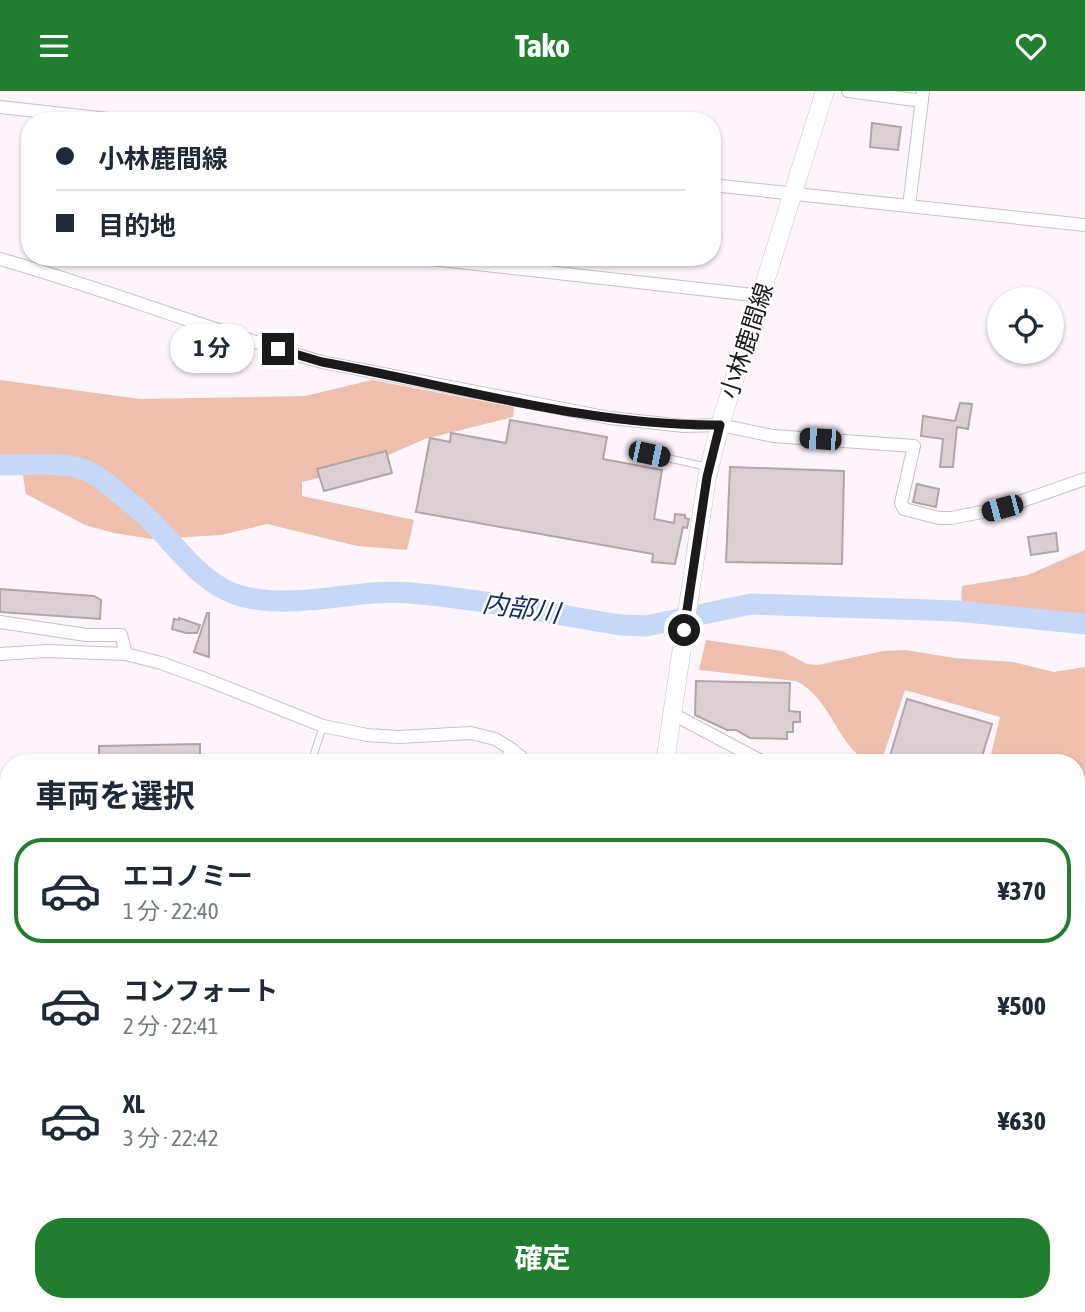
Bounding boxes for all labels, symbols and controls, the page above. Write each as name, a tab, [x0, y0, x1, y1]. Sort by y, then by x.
icon: menu	[35, 27, 73, 65]
text: Tako	[515, 27, 570, 64]
icon: heart	[1012, 27, 1050, 65]
text: 小林鹿間線	[98, 144, 228, 174]
text: 目的地	[98, 211, 176, 241]
street label: 小林鹿間線	[715, 280, 778, 402]
map controls	[987, 287, 1064, 364]
button: locate	[987, 287, 1064, 364]
callout: 1 分	[170, 324, 254, 373]
route end	[262, 333, 294, 365]
text: 1 分	[194, 335, 230, 361]
car	[799, 427, 842, 451]
car	[627, 439, 672, 469]
car	[979, 492, 1026, 524]
water label: 内部川	[480, 588, 565, 629]
route start	[668, 614, 700, 646]
text: 車両を選択	[35, 777, 195, 814]
icon: car	[39, 859, 102, 922]
text: エコノミー	[123, 861, 253, 891]
text: ¥370	[998, 876, 1046, 906]
text: 1 分 · 22:40	[123, 898, 219, 924]
icon: car	[39, 974, 102, 1037]
text: コンフォート	[123, 976, 278, 1006]
text: ¥500	[998, 991, 1046, 1021]
text: 2 分 · 22:41	[123, 1013, 219, 1039]
icon: car	[39, 1089, 102, 1152]
text: XL	[123, 1089, 145, 1119]
text: ¥630	[998, 1106, 1046, 1136]
text: 3 分 · 22:42	[123, 1125, 219, 1151]
button: 確定	[35, 1218, 1050, 1298]

